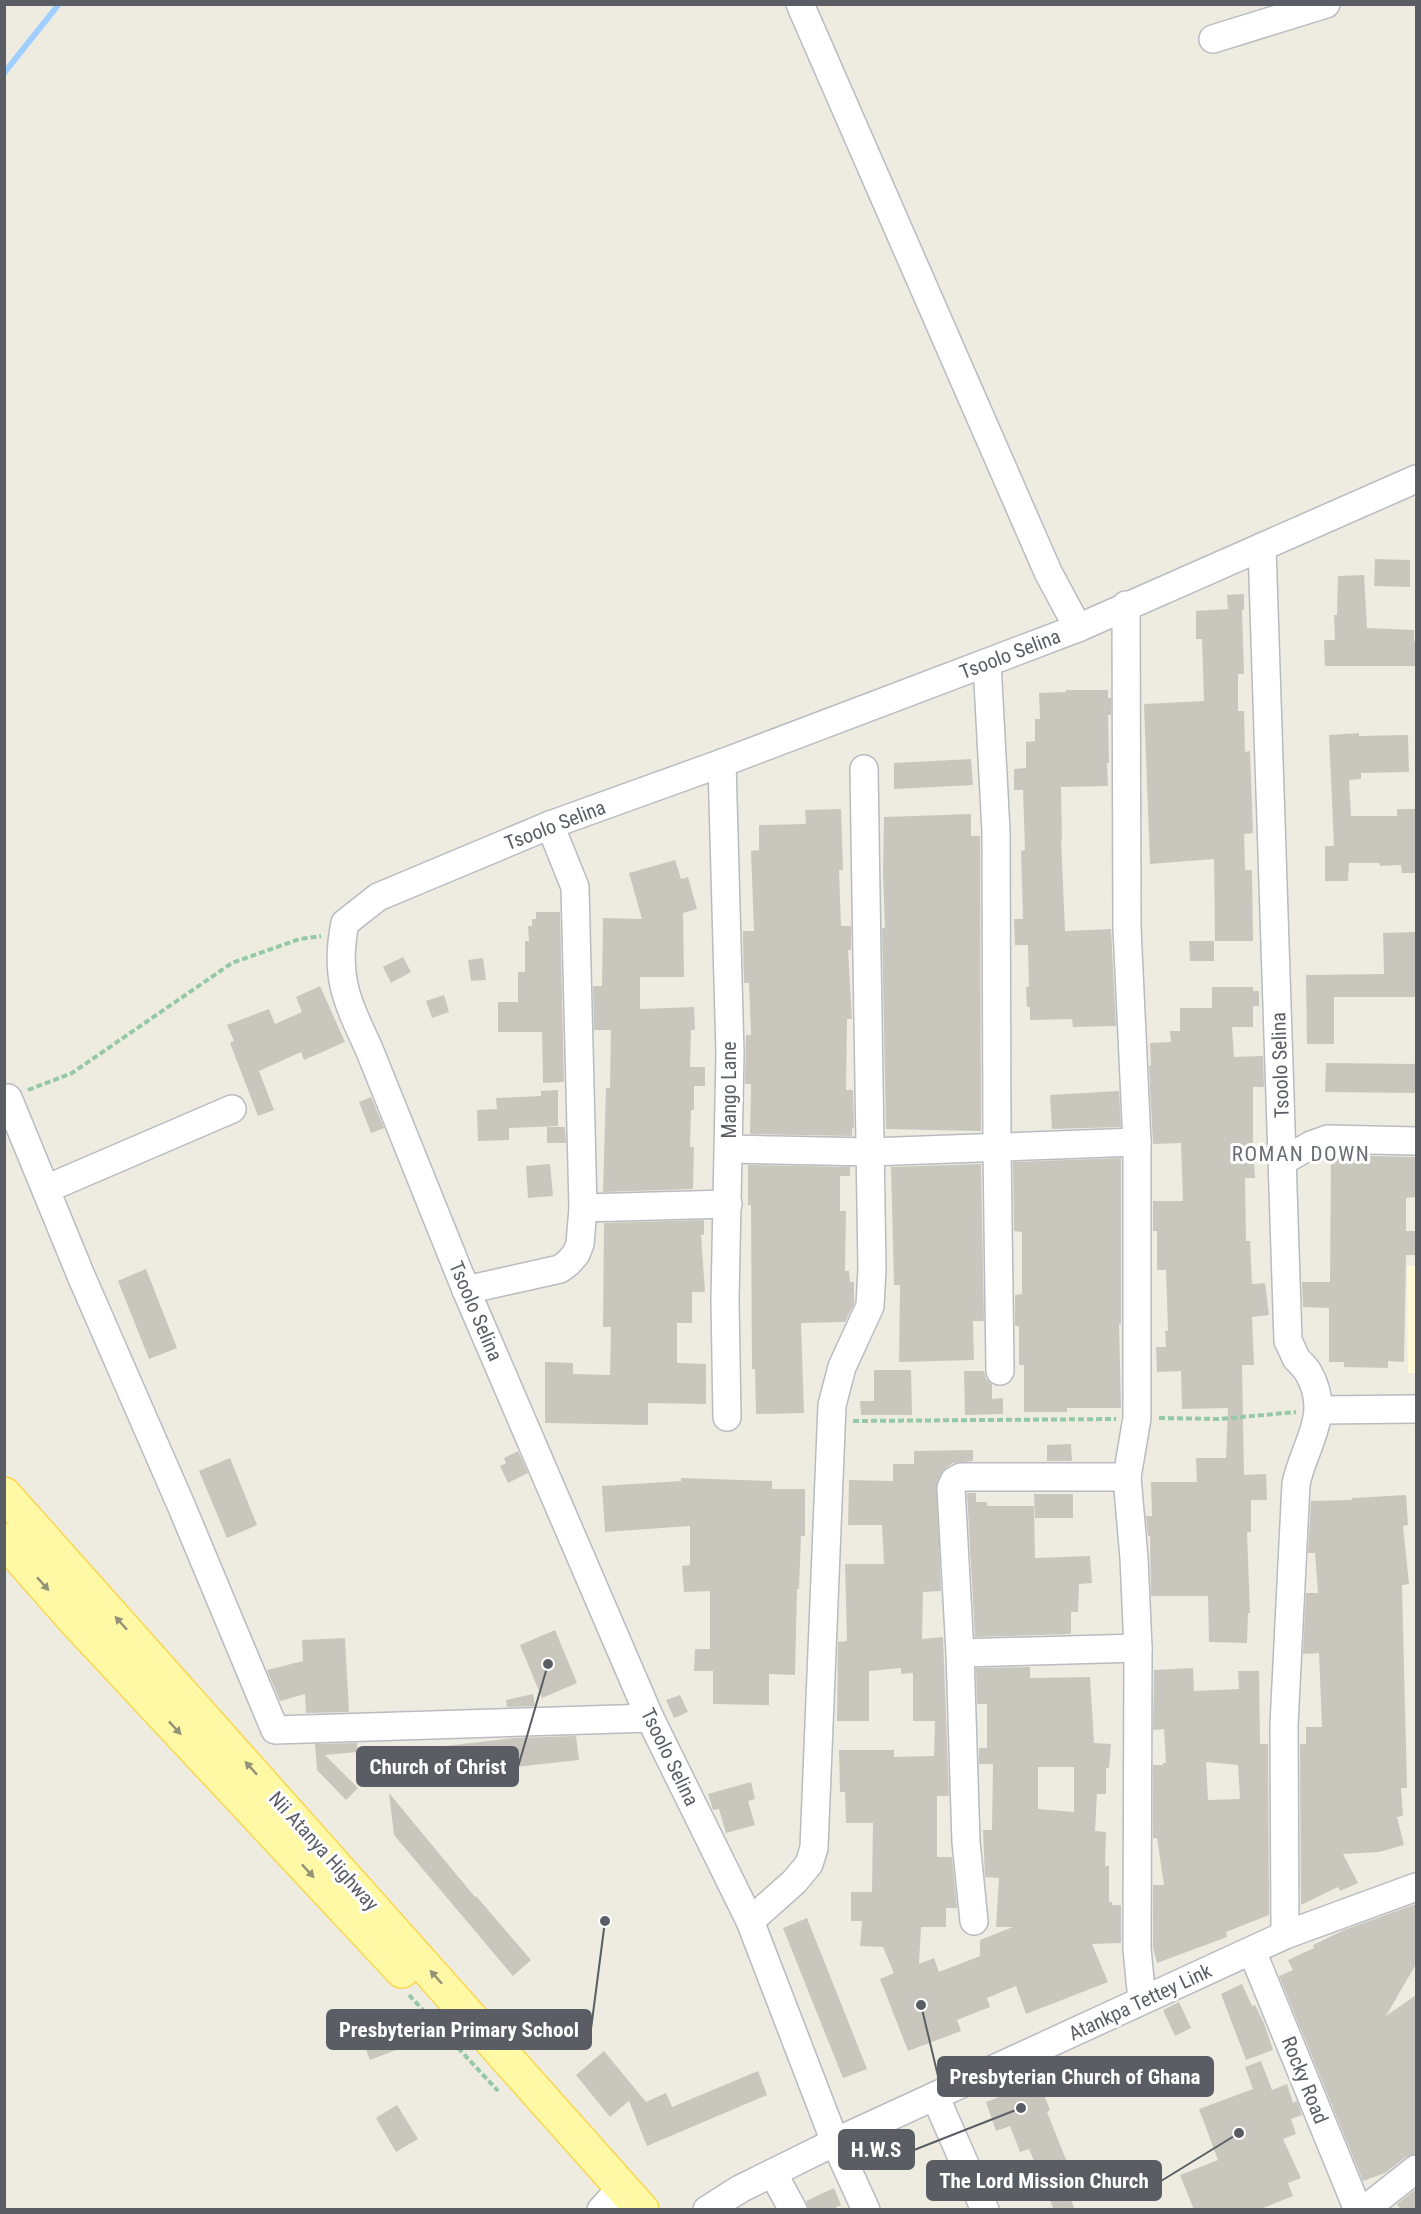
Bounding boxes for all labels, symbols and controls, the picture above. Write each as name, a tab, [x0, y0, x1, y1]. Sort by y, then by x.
street label: Tsoolo Selina	[956, 624, 1064, 684]
street label: Tsoolo Selina	[501, 795, 609, 855]
street label: Tsoolo Selina	[1266, 1012, 1294, 1118]
street label: Mango Lane	[717, 1041, 741, 1139]
district label: ROMAN DOWN	[1232, 1142, 1370, 1166]
street label: Tsoolo Selina	[444, 1258, 508, 1364]
one-way arrow	[36, 1576, 49, 1591]
one-way arrow	[114, 1616, 128, 1631]
street label: Tsoolo Selina	[636, 1704, 704, 1810]
one-way arrow	[168, 1720, 181, 1735]
callout: Church of Christ	[357, 1747, 518, 1786]
text: Church of Christ	[370, 1755, 506, 1779]
one-way arrow	[244, 1761, 258, 1776]
street label: Nii Atanya Highway	[264, 1786, 384, 1916]
one-way arrow	[301, 1863, 315, 1878]
street label: Atankpa Tettey Link	[1065, 1958, 1215, 2046]
one-way arrow	[430, 1970, 443, 1985]
callout: Presbyterian Primary School	[327, 2010, 591, 2049]
text: Presbyterian Primary School	[339, 2018, 579, 2042]
street label: Rocky Road	[1277, 2033, 1333, 2127]
callout: Presbyterian Church of Ghana	[938, 2057, 1213, 2096]
text: Presbyterian Church of Ghana	[950, 2065, 1201, 2089]
callout: H.W.S	[839, 2130, 914, 2169]
text: H.W.S	[851, 2138, 901, 2162]
callout: The Lord Mission Church	[927, 2161, 1161, 2200]
text: The Lord Mission Church	[939, 2169, 1149, 2193]

